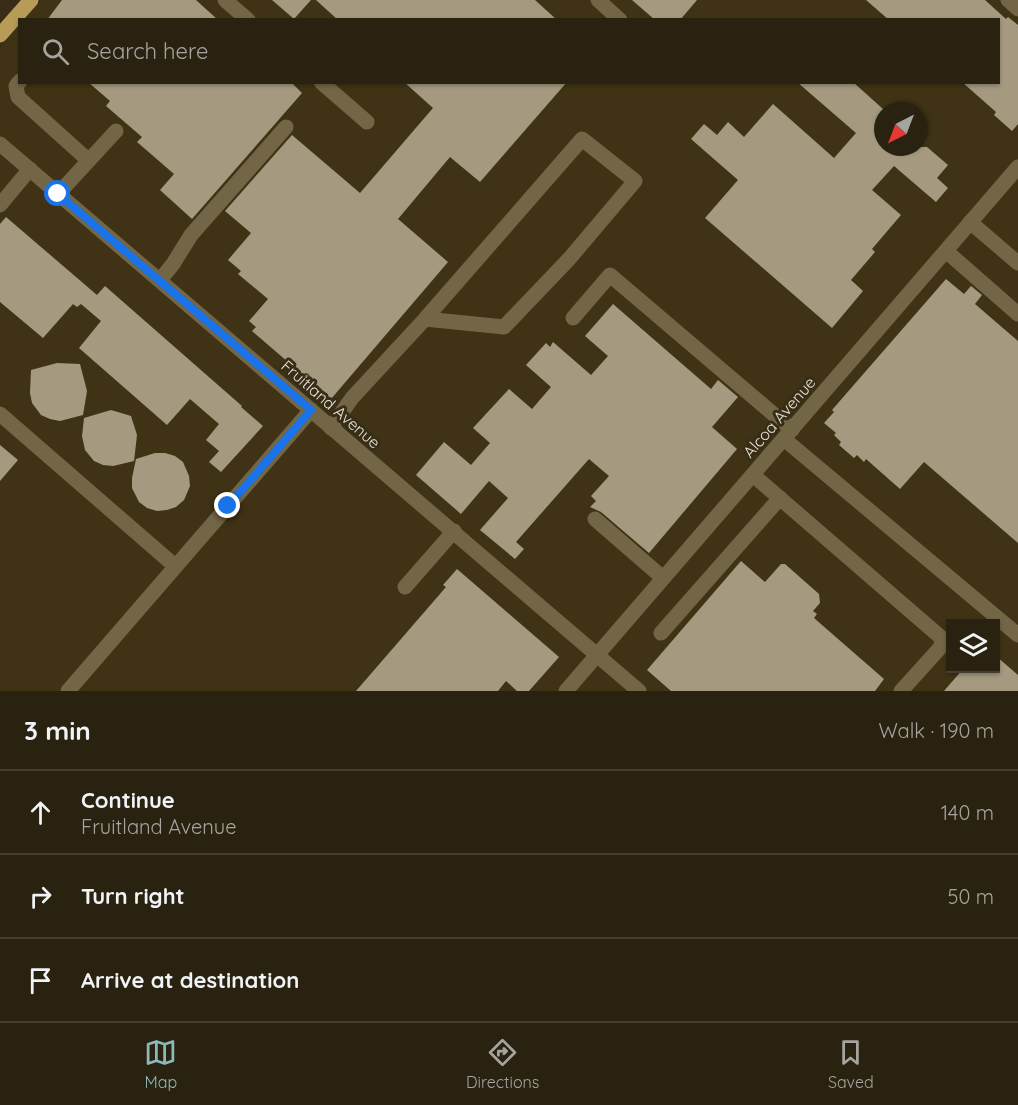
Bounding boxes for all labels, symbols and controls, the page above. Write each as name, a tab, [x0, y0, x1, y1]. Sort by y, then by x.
search box	[18, 18, 1000, 84]
icon: search	[39, 35, 72, 68]
text: Search here	[87, 37, 208, 65]
north arrow	[874, 102, 928, 156]
route start	[44, 180, 70, 206]
street label: Fruitland Avenue	[277, 356, 385, 452]
street label: Alcoa Avenue	[738, 372, 820, 462]
route end	[214, 492, 240, 518]
map controls	[946, 619, 1000, 673]
button: layers	[946, 619, 1000, 673]
text: 3 min	[24, 714, 91, 747]
text: Walk · 190 m	[878, 718, 994, 743]
text: Continue	[81, 786, 175, 814]
icon: ahead	[24, 796, 57, 829]
text: 140 m	[941, 800, 994, 825]
text: Fruitland Avenue	[81, 814, 237, 839]
icon: right	[24, 880, 57, 913]
text: Turn right	[81, 882, 185, 910]
text: 50 m	[948, 884, 994, 909]
icon: arrive	[24, 964, 57, 997]
text: Arrive at destination	[81, 966, 299, 994]
tab: Map	[144, 1036, 177, 1092]
tab: Directions	[466, 1036, 539, 1092]
tab: Saved	[828, 1036, 874, 1092]

